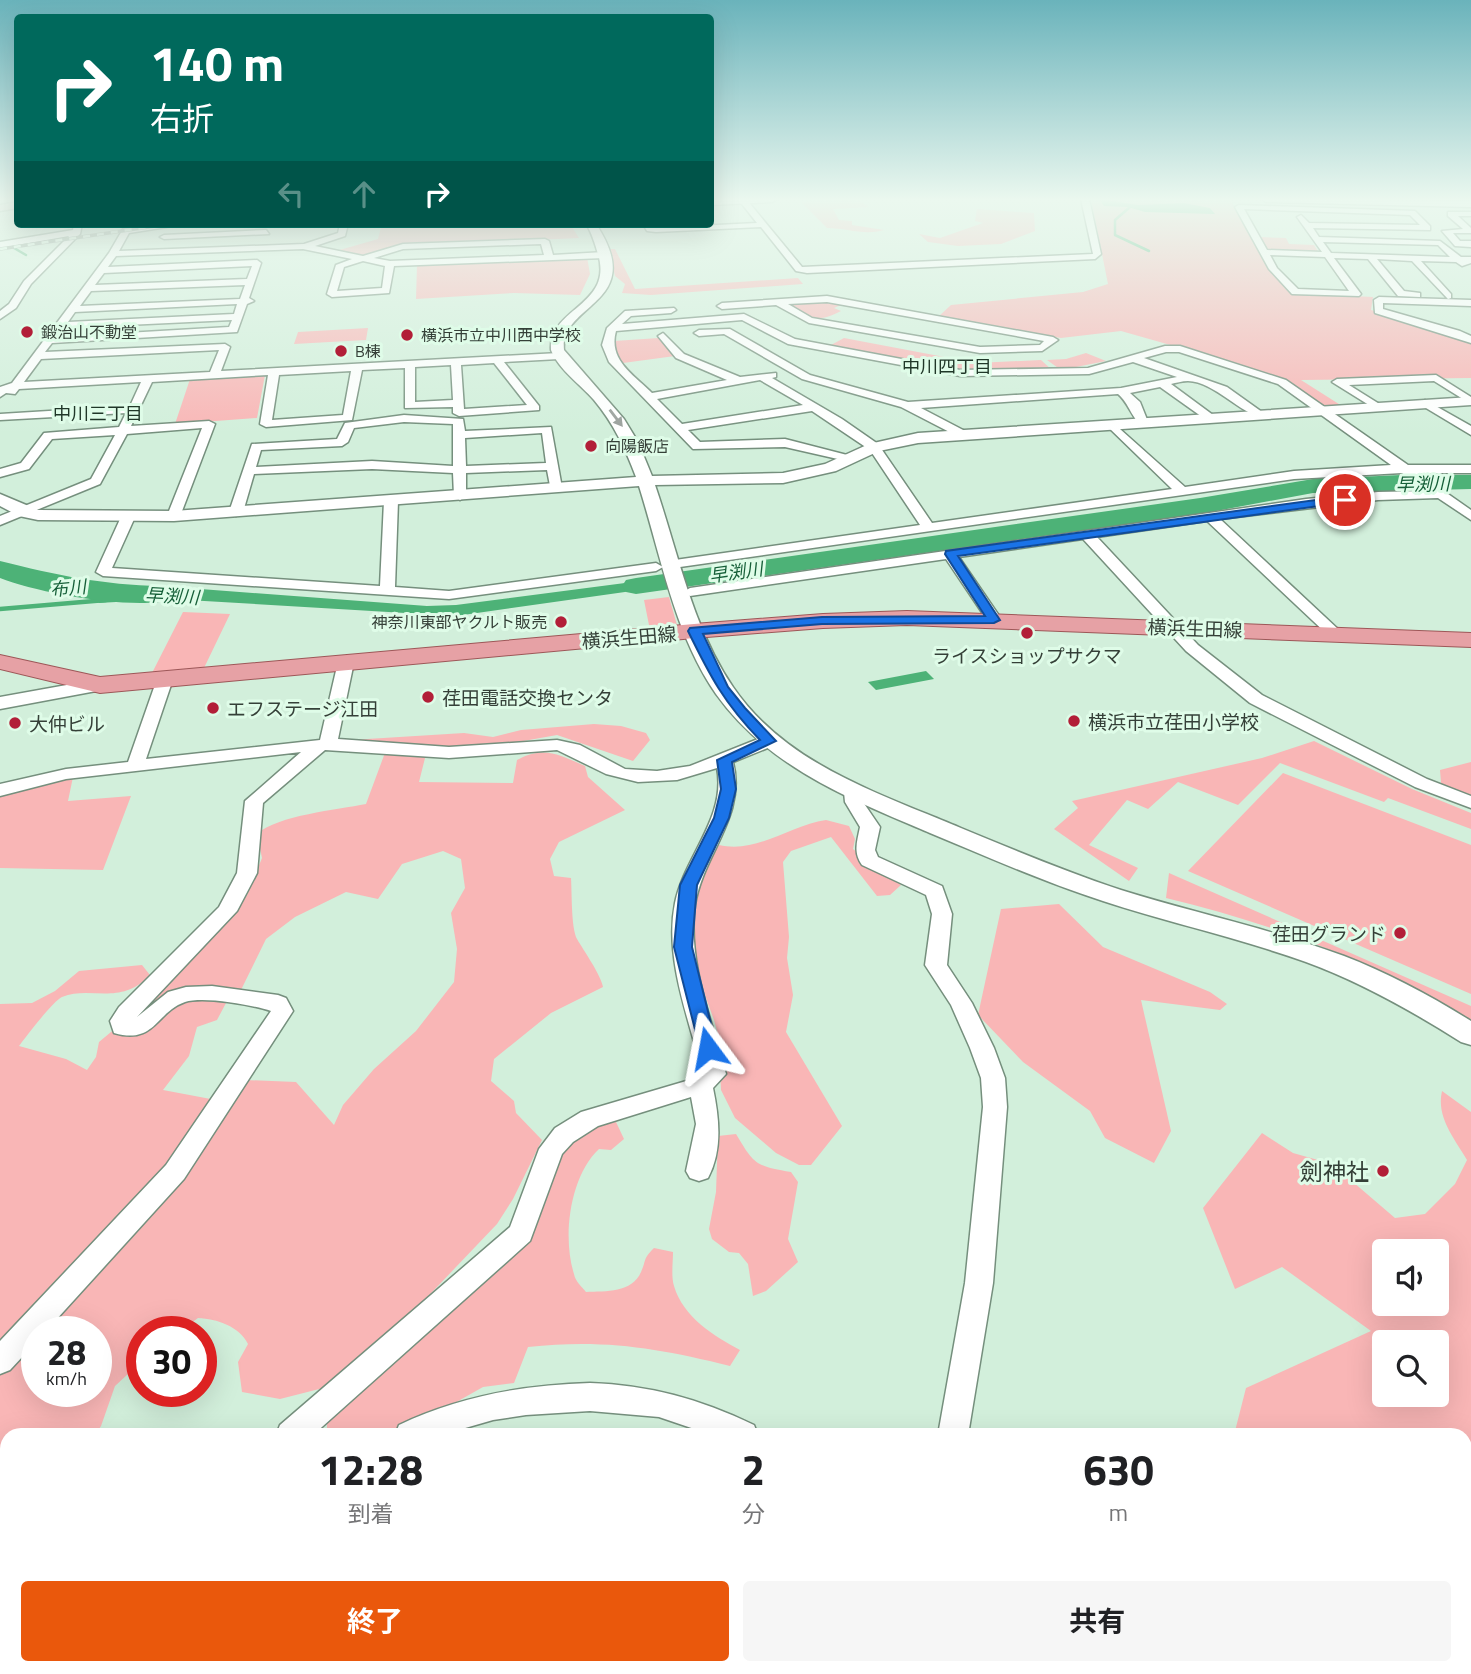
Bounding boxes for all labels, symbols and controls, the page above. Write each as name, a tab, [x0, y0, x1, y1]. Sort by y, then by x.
text: 140 m	[150, 25, 284, 100]
icon: right	[35, 42, 126, 133]
text: 右折	[150, 94, 214, 142]
icon: left	[272, 175, 310, 213]
icon: ahead	[345, 175, 383, 213]
icon: right	[418, 175, 456, 213]
place label: 鍛治山不動堂	[41, 320, 137, 344]
place label: 横浜市立中川西中学校	[421, 323, 581, 347]
marker: 鍛治山不動堂	[19, 324, 35, 340]
marker: 横浜市立中川西中学校	[399, 327, 415, 343]
place label: B棟	[355, 339, 381, 363]
marker: B棟	[333, 343, 349, 359]
district label: 中川四丁目	[902, 353, 992, 380]
district label: 中川三丁目	[53, 400, 143, 427]
one-way arrow	[609, 408, 623, 427]
place label: 向陽飯店	[605, 434, 669, 458]
marker: 向陽飯店	[583, 438, 599, 454]
pin	[1315, 470, 1375, 530]
water label: 早渕川	[1396, 470, 1452, 498]
icon: arrive	[1326, 481, 1364, 519]
water label: 早渕川	[707, 555, 767, 589]
water label: 布川	[49, 572, 89, 603]
water label: 早渕川	[144, 581, 202, 611]
place label: 神奈川東部ヤクルト販売	[371, 610, 547, 634]
street label: 横浜生田線	[1147, 612, 1243, 644]
marker: 神奈川東部ヤクルト販売	[553, 614, 569, 630]
street label: 横浜生田線	[580, 618, 678, 656]
marker: ライスショップサクマ	[1019, 625, 1035, 641]
place label: ライスショップサクマ	[932, 641, 1122, 670]
place label: 荏田電話交換センタ	[442, 683, 613, 712]
marker: 荏田電話交換センタ	[420, 689, 436, 705]
place label: エフステージ江田	[227, 694, 379, 723]
marker: エフステージ江田	[205, 700, 221, 716]
place label: 横浜市立荏田小学校	[1088, 707, 1259, 736]
place label: 大仲ビル	[29, 709, 105, 738]
marker: 横浜市立荏田小学校	[1066, 713, 1082, 729]
marker: 大仲ビル	[7, 715, 23, 731]
place label: 荏田グランド	[1272, 919, 1386, 948]
marker: 荏田グランド	[1392, 925, 1408, 941]
position arrow	[671, 1011, 745, 1085]
place label: 劍神社	[1300, 1154, 1369, 1189]
marker: 劍神社	[1375, 1163, 1391, 1179]
map controls	[1372, 1239, 1449, 1407]
button: sound	[1372, 1239, 1449, 1316]
speed limit sign: 30	[126, 1316, 217, 1407]
text: 28	[47, 1325, 86, 1379]
button: search	[1372, 1330, 1449, 1407]
text: km/h	[46, 1365, 87, 1392]
text: 12:28	[318, 1437, 423, 1501]
text: 2	[741, 1437, 765, 1501]
text: 630	[1083, 1437, 1154, 1501]
text: m	[1109, 1495, 1128, 1530]
text: 到着	[348, 1496, 394, 1531]
text: 分	[742, 1496, 765, 1531]
button: 終了	[21, 1581, 729, 1661]
button: 共有	[743, 1581, 1451, 1661]

